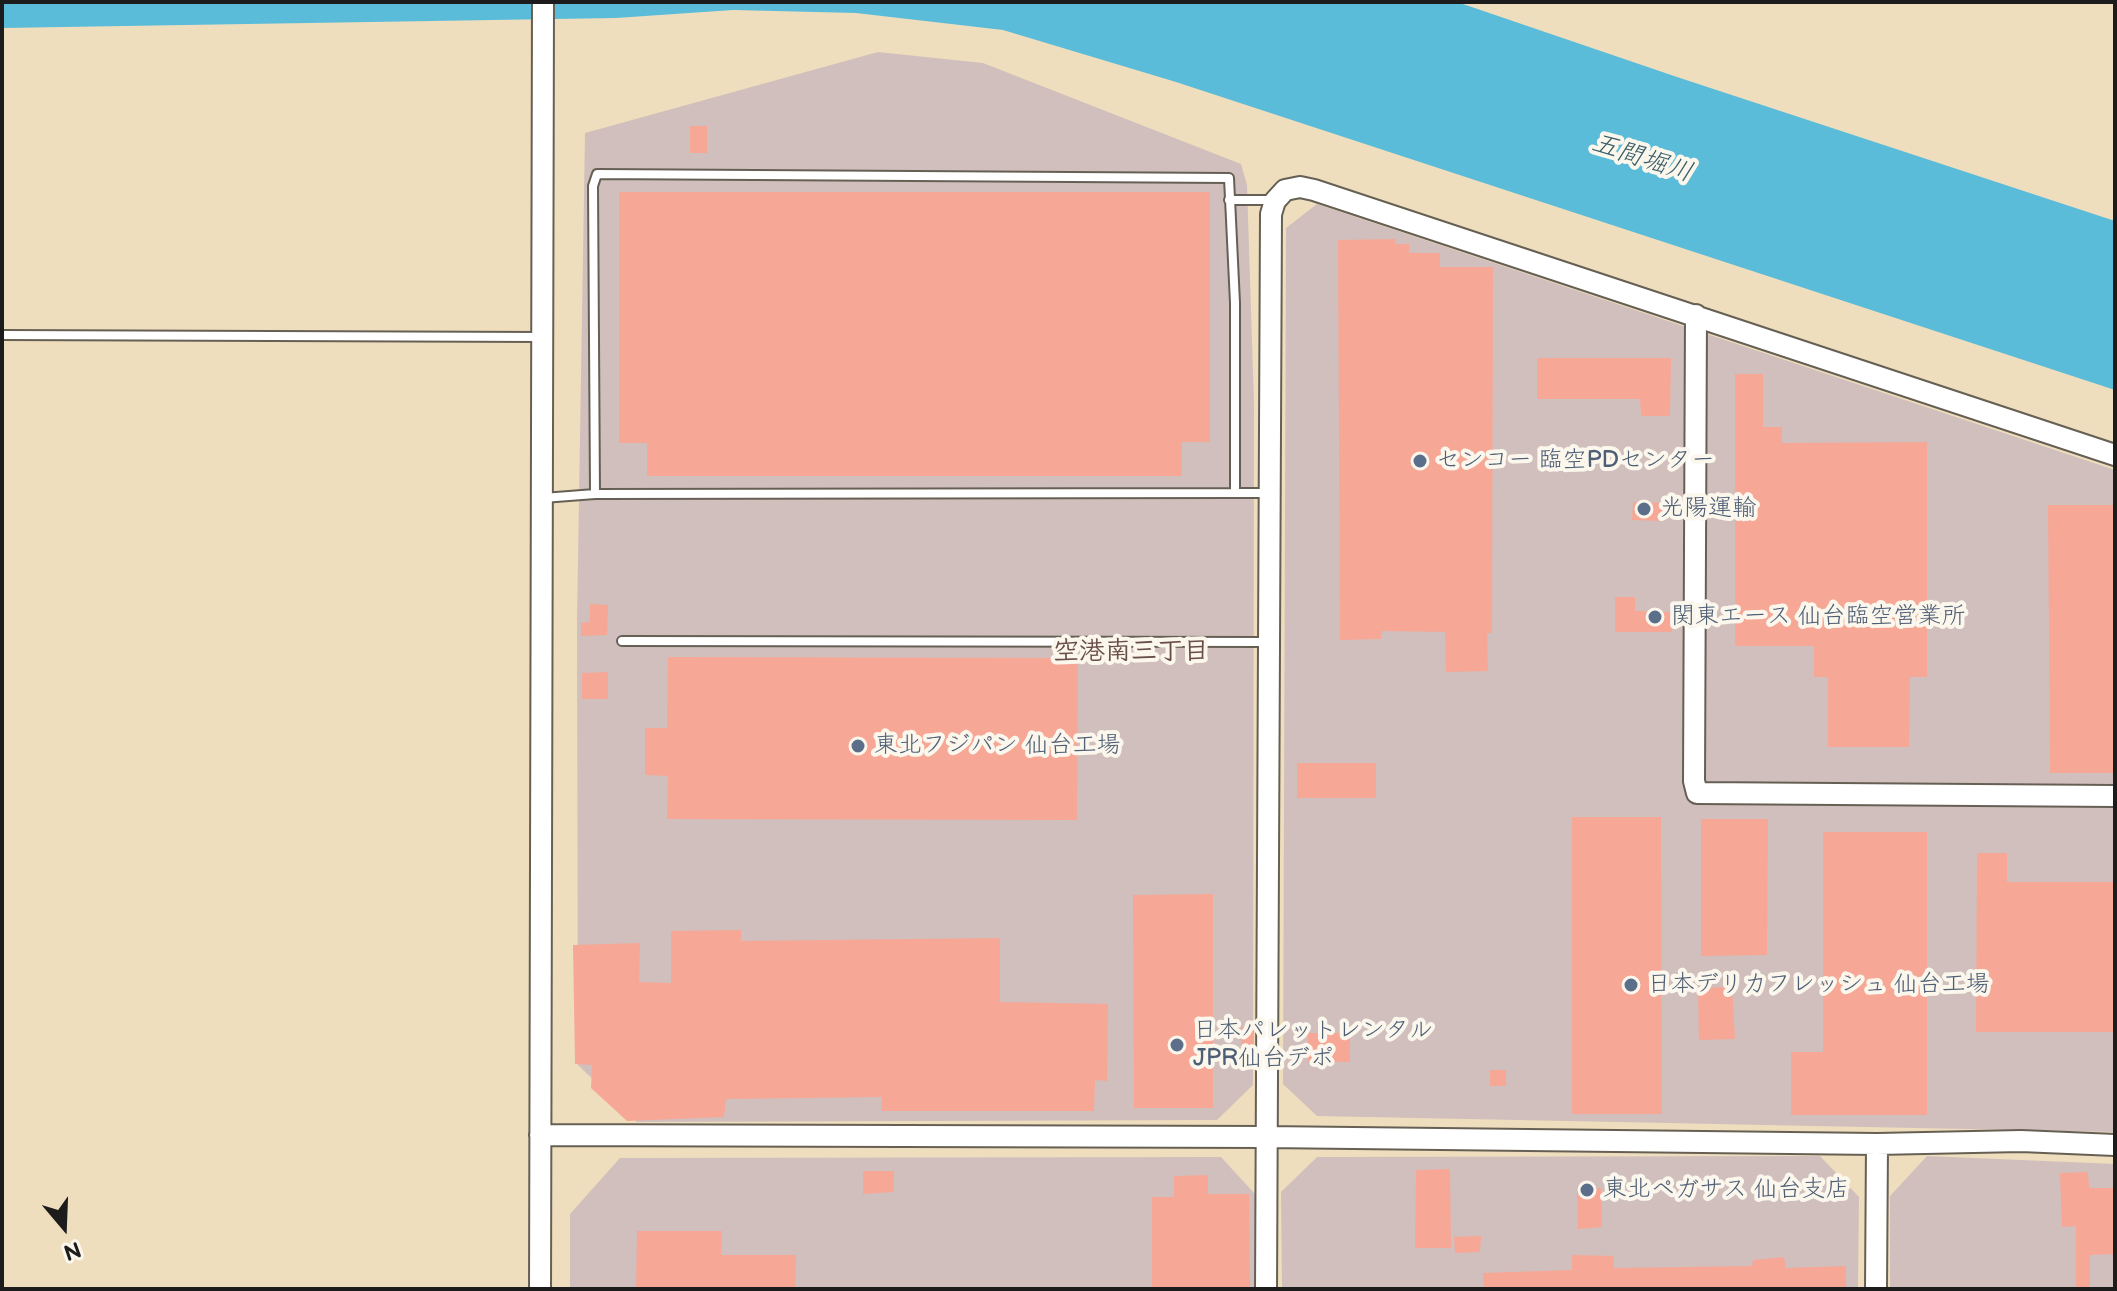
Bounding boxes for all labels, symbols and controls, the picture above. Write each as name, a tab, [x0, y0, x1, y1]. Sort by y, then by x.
water label: 五間堀川	[1588, 128, 1696, 190]
place label: センコー 臨空PDセンター	[1436, 447, 1715, 475]
marker: センコー 臨空PDセンター	[1411, 452, 1429, 470]
place label: 光陽運輸	[1660, 495, 1756, 523]
marker: 光陽運輸	[1635, 500, 1653, 518]
place label: 関東エース 仙台臨空営業所	[1671, 603, 1965, 631]
marker: 関東エース 仙台臨空営業所	[1646, 608, 1664, 626]
district label: 空港南三丁目	[1053, 636, 1209, 668]
place label: 東北フジパン 仙台工場	[874, 732, 1120, 760]
marker: 東北フジパン 仙台工場	[849, 737, 867, 755]
place label: 日本デリカフレッシュ 仙台工場	[1647, 971, 1989, 999]
marker: 日本デリカフレッシュ 仙台工場	[1622, 976, 1640, 994]
place label: 日本パレットレンタル JPR仙台デポ	[1193, 1017, 1433, 1073]
marker: 日本パレットレンタル JPR仙台デポ	[1168, 1036, 1186, 1054]
place label: 東北ペガサス 仙台支店	[1603, 1176, 1849, 1204]
marker: 東北ペガサス 仙台支店	[1578, 1181, 1596, 1199]
north arrow	[24, 1187, 104, 1267]
text: N	[60, 1235, 84, 1266]

